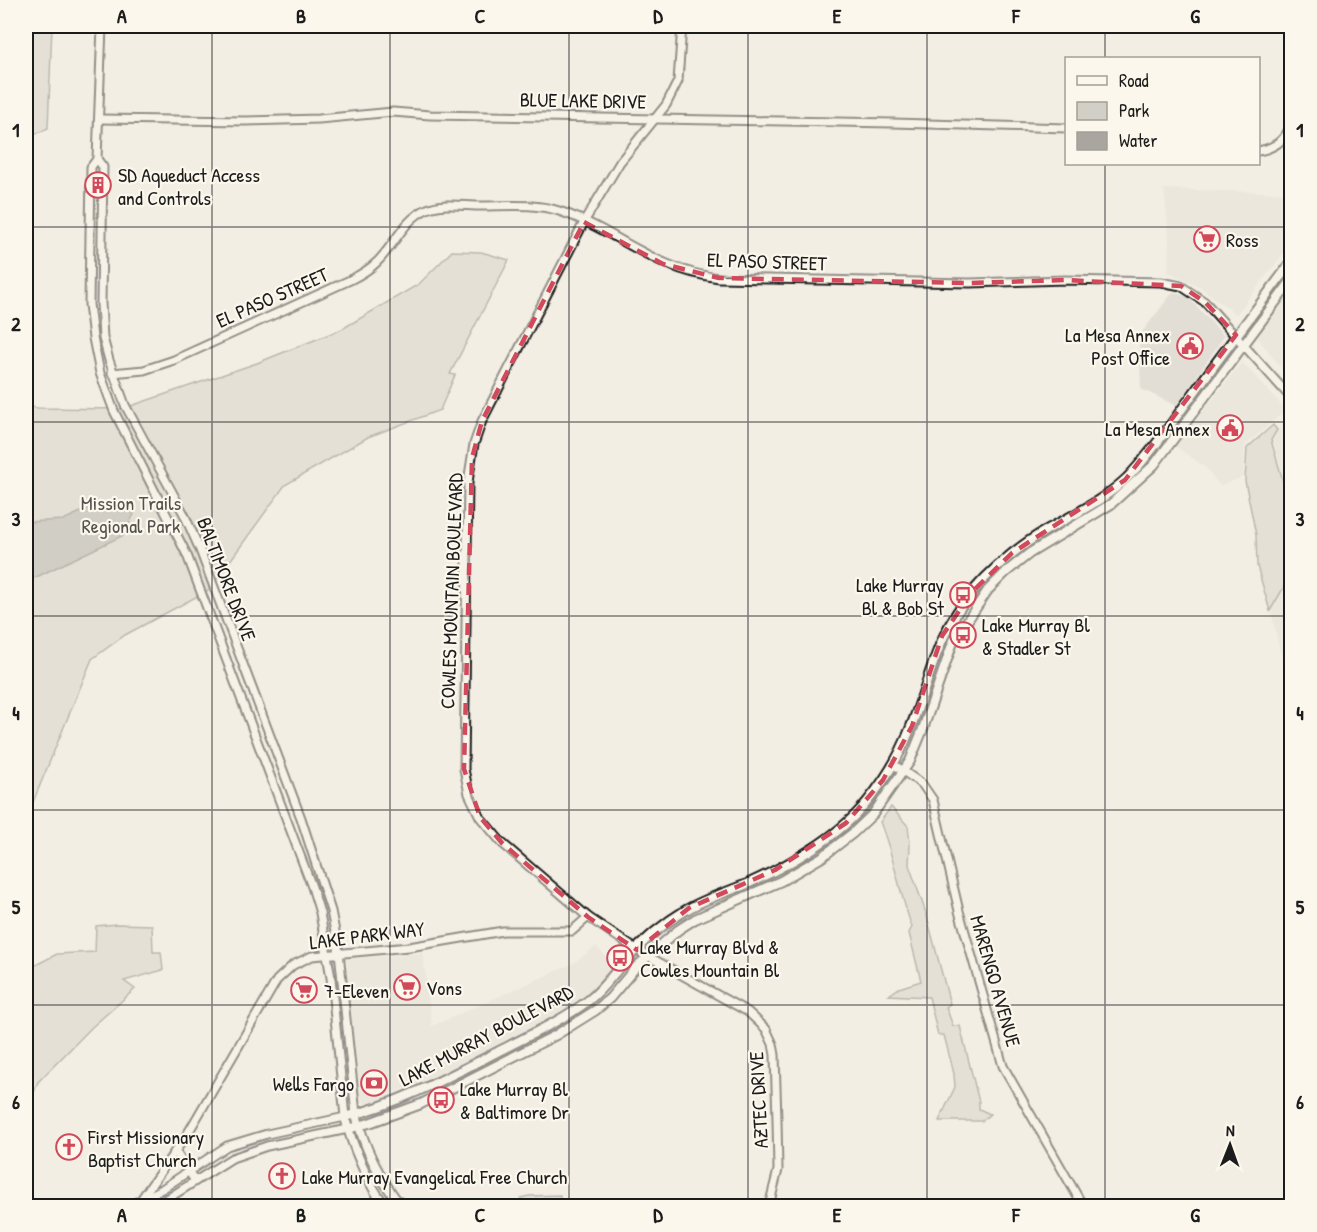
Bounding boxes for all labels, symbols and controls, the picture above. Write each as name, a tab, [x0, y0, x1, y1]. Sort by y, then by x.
text: A	[117, 2, 127, 29]
text: B	[296, 2, 306, 29]
text: C	[475, 2, 486, 29]
text: D	[653, 2, 663, 29]
text: E	[833, 2, 842, 29]
text: F	[1011, 2, 1021, 29]
text: G	[1190, 2, 1200, 29]
legend	[1065, 57, 1260, 165]
text: Road	[1119, 68, 1149, 93]
street label: BLUE LAKE DRIVE	[520, 85, 647, 115]
text: Park	[1119, 98, 1150, 123]
text: 1	[12, 116, 20, 143]
text: 1	[1296, 116, 1304, 143]
text: Water	[1119, 128, 1157, 153]
place label: SD Aqueduct Access and Controls	[118, 161, 260, 211]
building icon: SD Aqueduct Access and Controls	[83, 170, 113, 200]
supermarket icon: Ross	[1192, 224, 1222, 254]
place label: Ross	[1226, 226, 1259, 253]
street label: EL PASO STREET	[707, 245, 828, 277]
street label: EL PASO STREET	[212, 260, 333, 334]
text: 2	[11, 310, 21, 337]
text: 2	[1295, 310, 1305, 337]
place label: La Mesa Annex Post Office	[1065, 321, 1170, 371]
public building icon: La Mesa Annex Post Office	[1175, 331, 1205, 361]
public building icon: La Mesa Annex	[1215, 413, 1245, 443]
place label: La Mesa Annex	[1105, 415, 1210, 442]
street label: COWLES MOUNTAIN BOULEVARD	[433, 472, 469, 710]
park label: Mission Trails Regional Park	[81, 489, 181, 539]
text: 3	[12, 505, 21, 532]
text: 3	[1296, 505, 1305, 532]
street label: BALTIMORE DRIVE	[191, 513, 263, 645]
place label: Lake Murray Bl & Bob St	[856, 571, 945, 621]
bus stop icon: Lake Murray Bl & Bob St	[948, 580, 978, 610]
place label: Lake Murray Bl & Stadler St	[982, 611, 1090, 661]
bus stop icon: Lake Murray Bl & Stadler St	[948, 620, 978, 650]
text: 4	[12, 699, 20, 726]
text: 4	[1296, 699, 1304, 726]
text: 5	[12, 893, 21, 920]
text: 5	[1296, 893, 1305, 920]
street label: MARENGO AVENUE	[964, 912, 1028, 1050]
street label: LAKE PARK WAY	[308, 915, 426, 955]
place label: Lake Murray Blvd & Cowles Mountain Bl	[640, 933, 780, 983]
bus stop icon: Lake Murray Blvd & Cowles Mountain Bl	[605, 943, 635, 973]
supermarket icon: Vons	[392, 972, 422, 1002]
place label: Vons	[426, 974, 462, 1001]
supermarket icon: 7-Eleven	[289, 975, 319, 1005]
place label: 7-Eleven	[324, 977, 389, 1004]
street label: LAKE MURRAY BOULEVARD	[394, 977, 578, 1092]
street label: AZTEC DRIVE	[742, 1051, 774, 1149]
bank icon: Wells Fargo	[359, 1068, 389, 1098]
place label: Wells Fargo	[273, 1070, 354, 1097]
place label: Lake Murray Bl & Baltimore Dr	[460, 1075, 569, 1125]
bus stop icon: Lake Murray Bl & Baltimore Dr	[426, 1085, 456, 1115]
text: 6	[12, 1088, 20, 1115]
text: 6	[1296, 1088, 1304, 1115]
north arrow	[1200, 1115, 1260, 1175]
text: N	[1226, 1119, 1235, 1141]
place label: First Missionary Baptist Church	[87, 1123, 204, 1173]
church icon: First Missionary Baptist Church	[54, 1132, 84, 1162]
church icon: Lake Murray Evangelical Free Church	[267, 1161, 297, 1191]
place label: Lake Murray Evangelical Free Church	[302, 1163, 567, 1190]
text: A	[117, 1201, 127, 1228]
text: B	[296, 1201, 306, 1228]
text: C	[475, 1201, 486, 1228]
text: D	[653, 1201, 663, 1228]
text: E	[833, 1201, 842, 1228]
text: F	[1011, 1201, 1021, 1228]
text: G	[1190, 1201, 1200, 1228]

